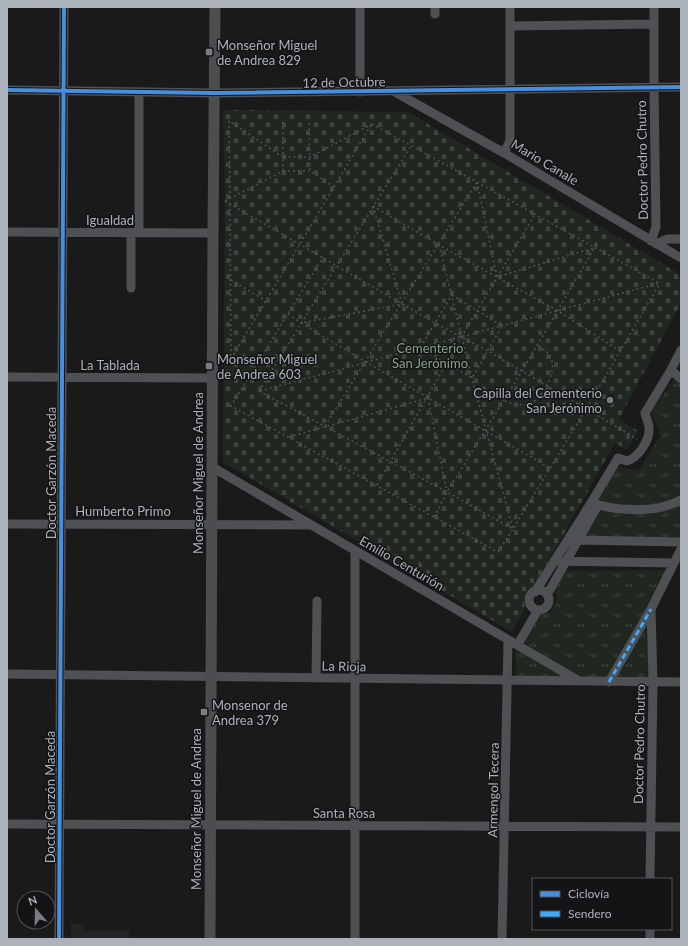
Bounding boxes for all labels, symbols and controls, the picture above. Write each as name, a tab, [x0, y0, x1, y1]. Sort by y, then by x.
place label: Monseñor Miguel de Andrea 829	[217, 37, 317, 68]
marker: Monseñor Miguel de Andrea 829	[204, 47, 214, 57]
street label: 12 de Octubre	[302, 73, 386, 91]
street label: Doctor Pedro Chutro	[633, 100, 651, 220]
street label: Mario Canale	[508, 136, 582, 188]
street label: Igualdad	[86, 212, 134, 228]
park label: Cementerio San Jerónimo	[392, 340, 468, 371]
place label: Monseñor Miguel de Andrea 603	[217, 351, 317, 382]
street label: La Tablada	[80, 357, 140, 373]
marker: Monseñor Miguel de Andrea 603	[204, 361, 214, 371]
place label: Capilla del Cementerio San Jerónimo	[473, 385, 602, 416]
street label: Monseñor Miguel de Andrea	[190, 392, 206, 554]
marker: Capilla del Cementerio San Jerónimo	[605, 395, 615, 405]
street label: Doctor Garzón Maceda	[43, 407, 59, 539]
street label: Humberto Primo	[75, 503, 171, 519]
street label: Emilio Centurión	[357, 532, 447, 594]
street label: La Rioja	[322, 658, 366, 674]
street label: Doctor Pedro Chutro	[630, 684, 648, 804]
place label: Monsenor de Andrea 379	[212, 697, 288, 728]
marker: Monsenor de Andrea 379	[199, 707, 209, 717]
street label: Monseñor Miguel de Andrea	[188, 728, 204, 890]
street label: Doctor Garzón Maceda	[42, 731, 58, 863]
street label: Armengol Tecera	[484, 742, 502, 838]
street label: Santa Rosa	[313, 805, 375, 821]
legend	[532, 878, 672, 930]
text: Ciclovía	[568, 886, 609, 901]
north arrow	[16, 890, 56, 930]
text: N	[26, 893, 39, 908]
text: Sendero	[568, 906, 612, 921]

